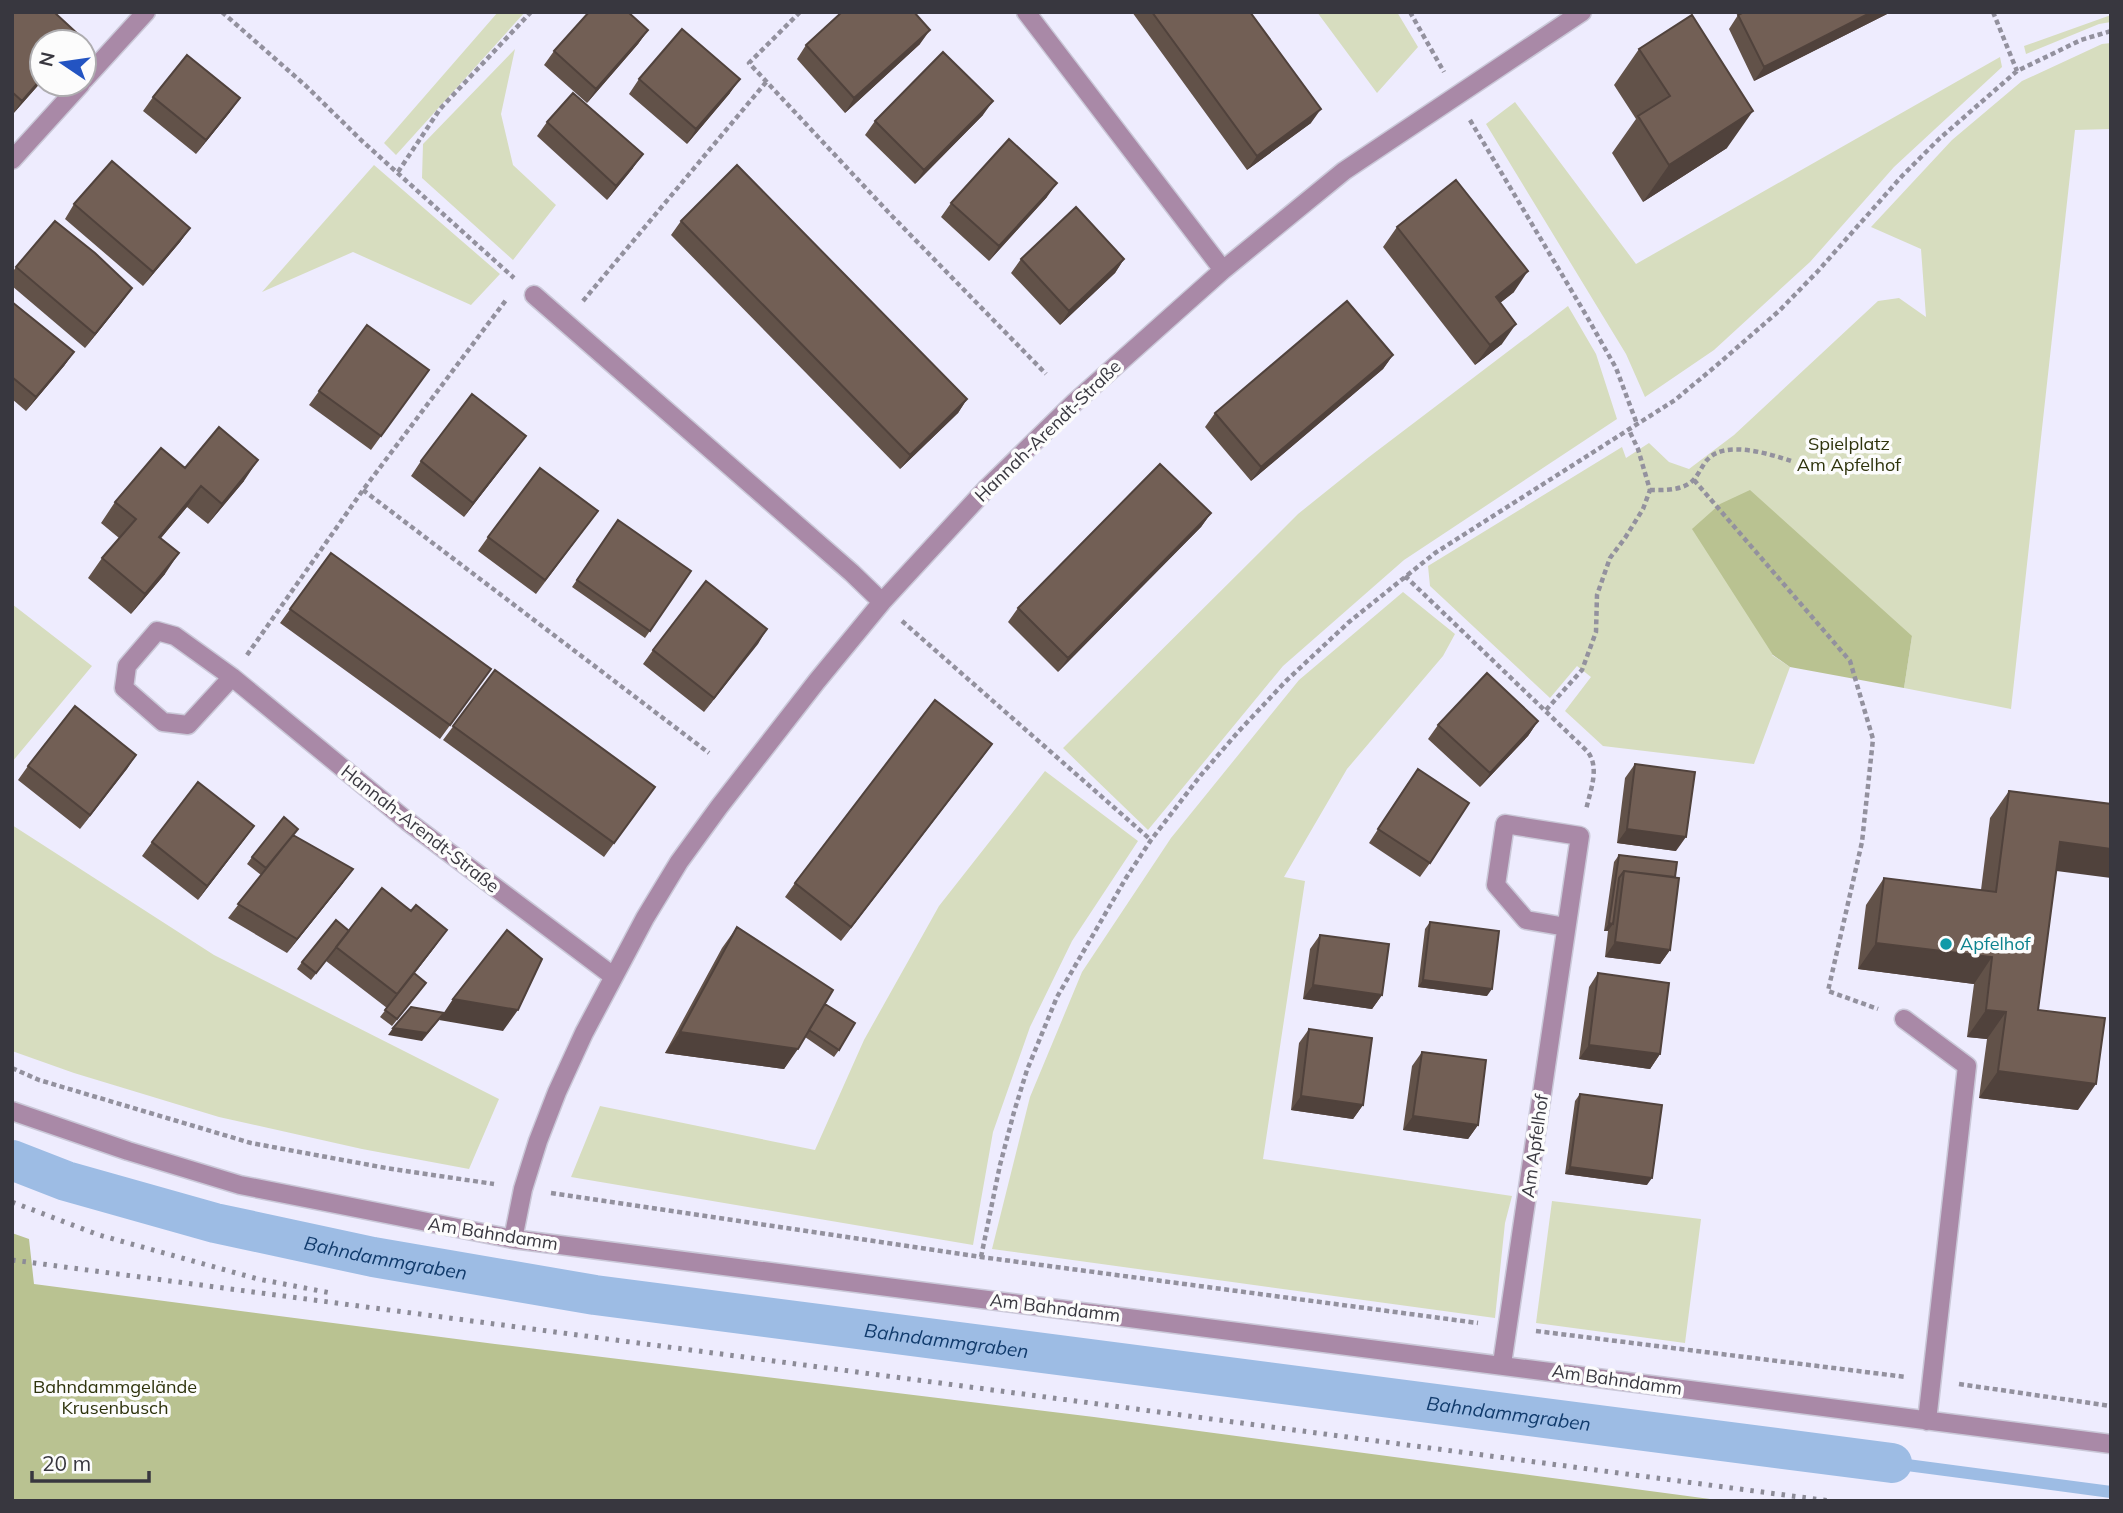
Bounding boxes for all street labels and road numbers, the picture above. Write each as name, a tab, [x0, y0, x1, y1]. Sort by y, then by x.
street label: Hannah-Arendt-Straße	[970, 355, 1126, 506]
street label: Hannah-Arendt-Straße	[337, 760, 504, 898]
street label: Am Apfelhof	[1516, 1092, 1553, 1199]
street label: Am Bahndamm	[427, 1212, 560, 1255]
street label: Am Bahndamm	[989, 1288, 1122, 1327]
street label: Am Bahndamm	[1551, 1359, 1684, 1400]

